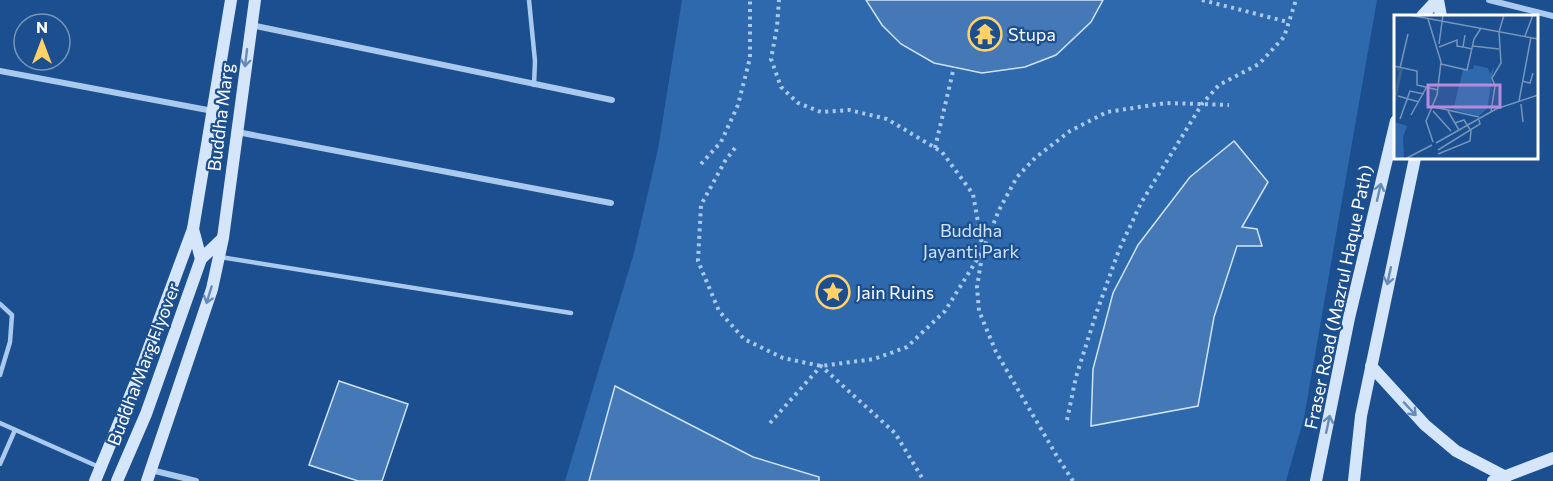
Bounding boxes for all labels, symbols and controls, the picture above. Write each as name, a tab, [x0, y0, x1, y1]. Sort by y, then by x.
north arrow	[12, 12, 72, 72]
inset map	[1394, 15, 1538, 159]
temple icon: Stupa	[967, 16, 1003, 52]
text: N	[36, 17, 48, 36]
place label: Stupa	[1008, 23, 1056, 45]
one-way arrow	[241, 47, 252, 67]
street label: Buddha Marg	[202, 61, 238, 172]
street label: Fraser Road (Mazrul Haque Path)	[1299, 163, 1377, 431]
one-way arrow	[1373, 183, 1385, 202]
park label: Buddha Jayanti Park	[923, 219, 1019, 262]
one-way arrow	[1383, 266, 1394, 286]
place icon: Jain Ruins	[815, 274, 851, 310]
street label: Buddha Marg Flyover	[102, 280, 184, 448]
place label: Jain Ruins	[856, 281, 934, 303]
one-way arrow	[203, 285, 214, 304]
one-way arrow	[1403, 402, 1417, 417]
one-way arrow	[1323, 414, 1334, 434]

